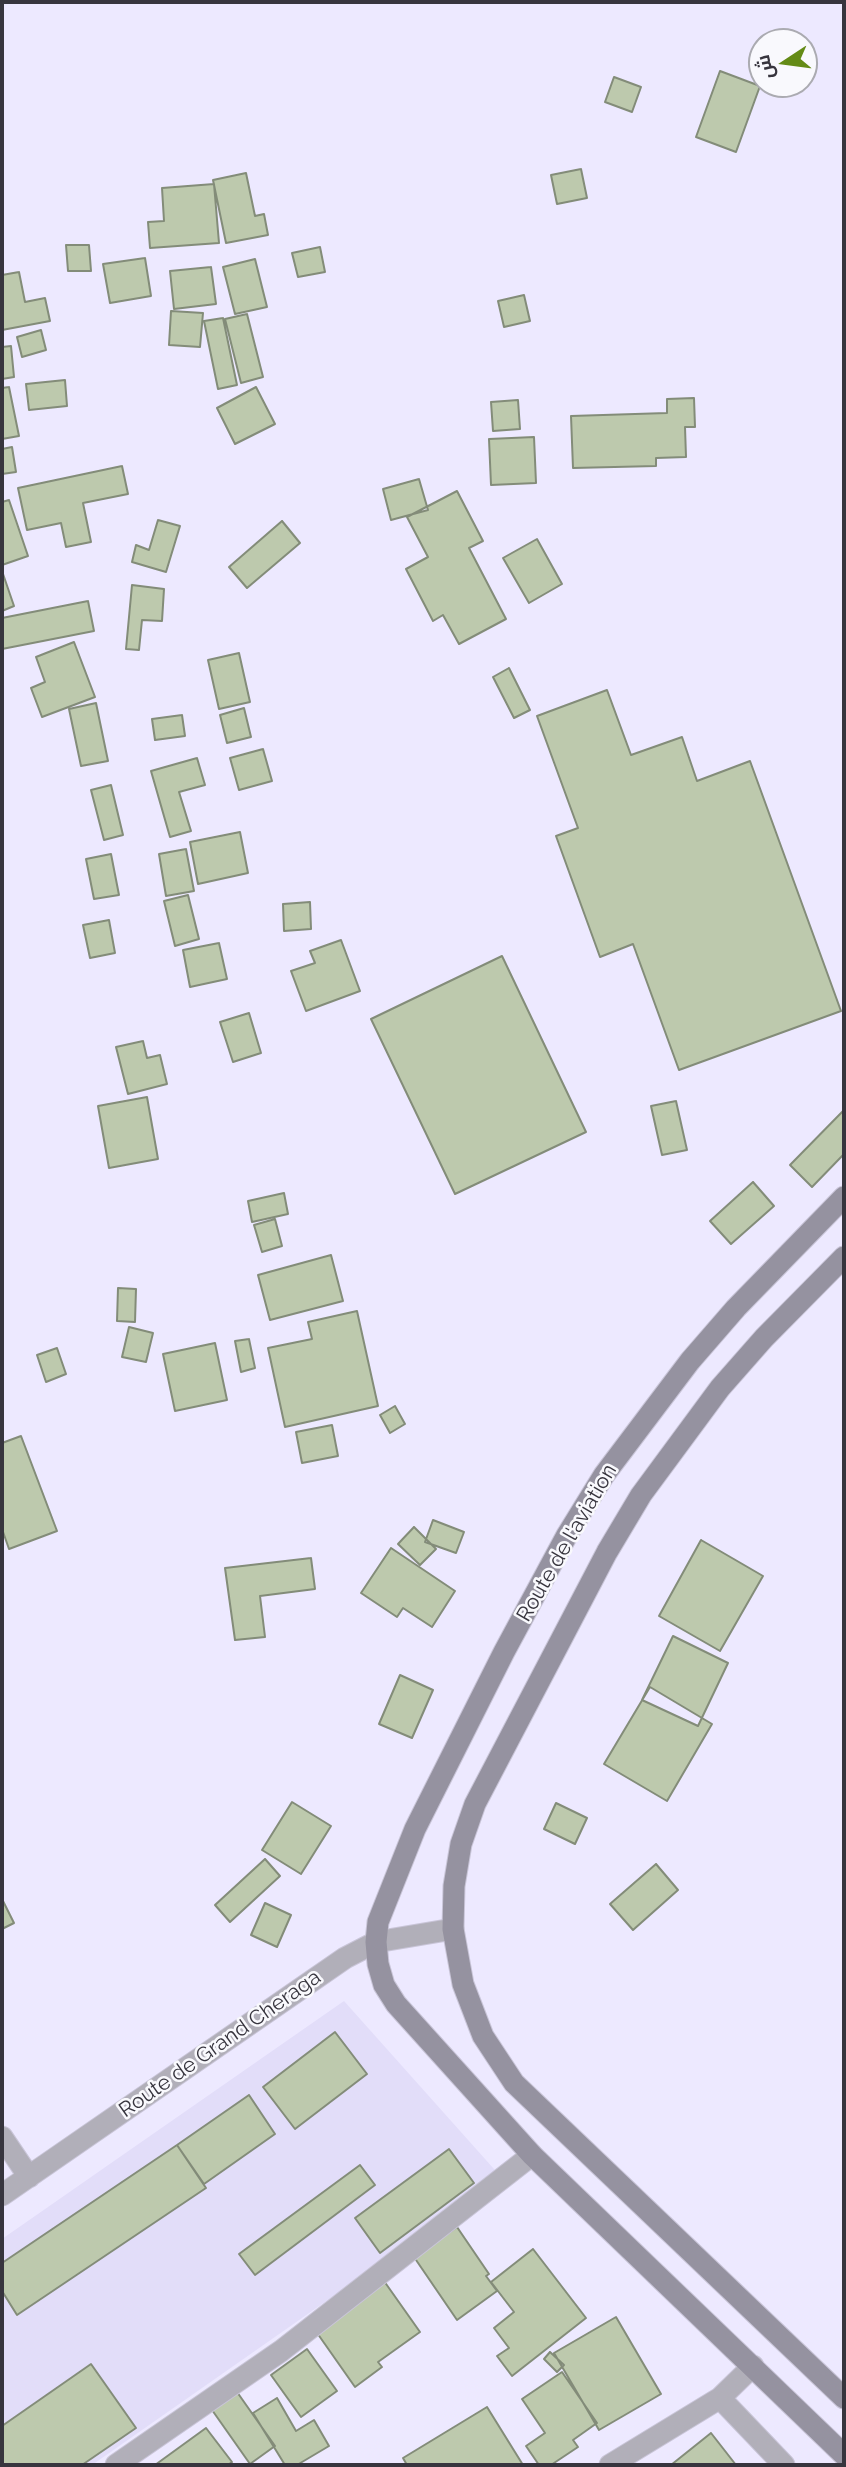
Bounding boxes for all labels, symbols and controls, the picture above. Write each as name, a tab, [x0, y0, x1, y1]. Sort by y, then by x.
north arrow	[748, 28, 818, 98]
text: ش	[751, 53, 778, 82]
street label: Route de l'aviation	[512, 1460, 622, 1626]
street label: Route de Grand Cheraga	[114, 1965, 326, 2123]

